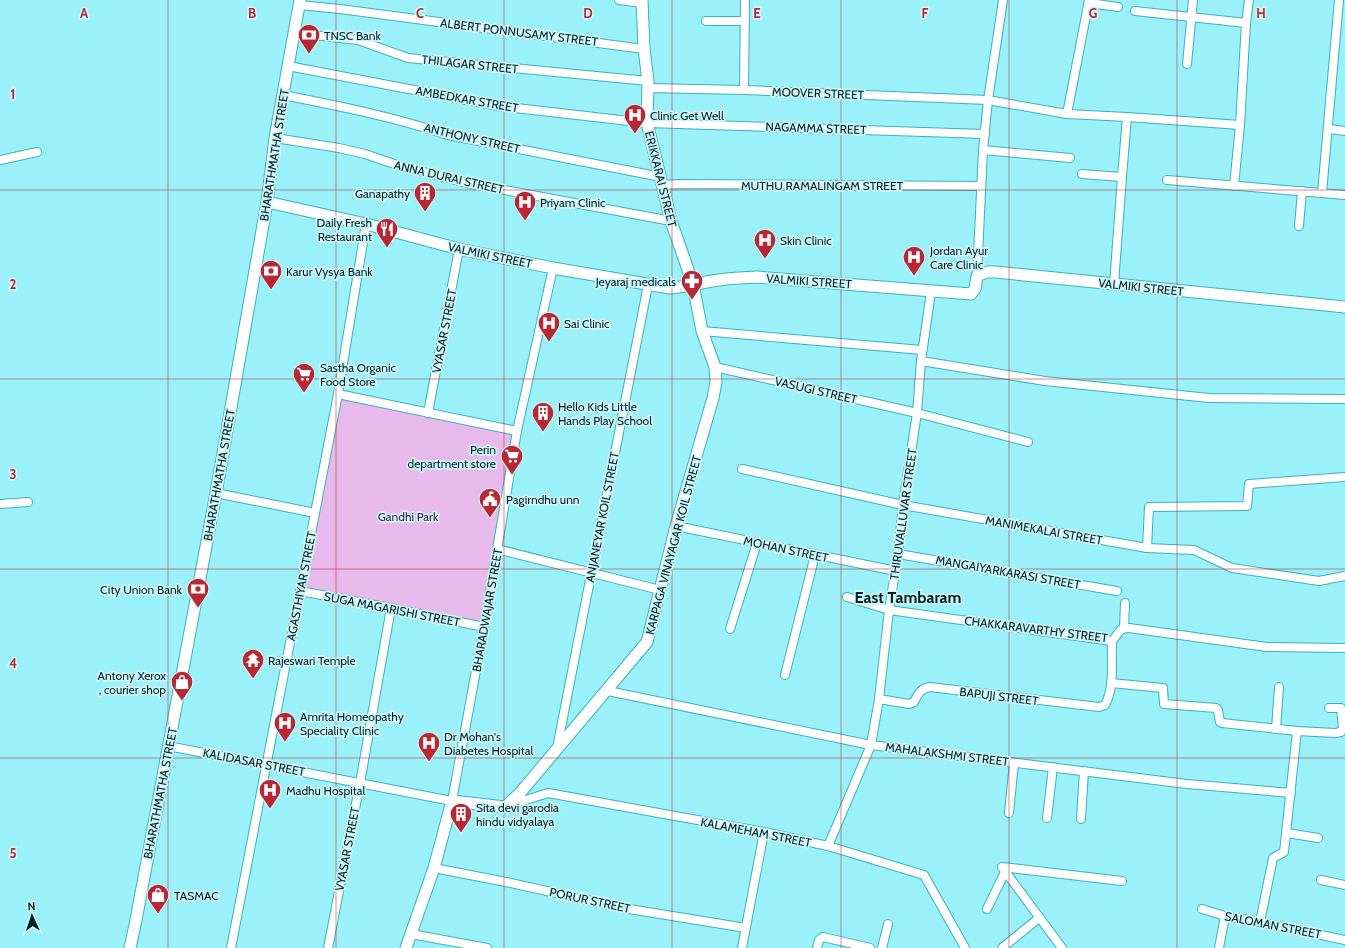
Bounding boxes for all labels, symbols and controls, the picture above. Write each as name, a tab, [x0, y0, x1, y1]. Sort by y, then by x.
text: A	[80, 5, 89, 21]
text: B	[248, 5, 256, 21]
text: C	[416, 5, 424, 21]
text: D	[583, 5, 593, 21]
text: E	[753, 5, 761, 21]
text: F	[922, 5, 929, 21]
text: G	[1089, 5, 1098, 21]
text: H	[1256, 5, 1266, 21]
street label: ALBERT PONNUSAMY STREET	[439, 15, 599, 49]
bank icon: TNSC Bank	[296, 22, 322, 55]
place label: TNSC Bank	[324, 28, 382, 43]
street label: THILAGAR STREET	[421, 51, 520, 77]
street label: AMBEDKAR STREET	[414, 83, 520, 116]
street label: MOOVER STREET	[772, 84, 865, 102]
text: 1	[11, 86, 15, 102]
street label: BHARATHMATHA STREET	[256, 87, 292, 222]
hospital icon: Clinic Get Well	[622, 102, 648, 135]
place label: Clinic Get Well	[650, 108, 724, 123]
street label: NAGAMMA STREET	[765, 119, 867, 137]
street label: ANTHONY STREET	[422, 120, 522, 156]
street label: ERIKKARAI STREET	[642, 129, 680, 229]
street label: ANNA DURAI STREET	[392, 157, 506, 197]
street label: MUTHU RAMALINGAM STREET	[741, 178, 904, 193]
building icon: Ganapathy	[412, 180, 438, 213]
place label: Ganapathy	[355, 186, 410, 201]
hospital icon: Priyam Clinic	[512, 189, 538, 222]
place label: Priyam Clinic	[540, 195, 606, 210]
place label: Daily Fresh Restaurant	[317, 215, 372, 244]
restaurant icon: Daily Fresh Restaurant	[374, 216, 400, 249]
hospital icon: Skin Clinic	[752, 227, 778, 260]
place label: Skin Clinic	[780, 233, 832, 248]
street label: VALMIKI STREET	[446, 239, 534, 271]
place label: Jordan Ayur Care Clinic	[929, 243, 988, 272]
hospital icon: Jordan Ayur Care Clinic	[901, 244, 927, 277]
bank icon: Karur Vysya Bank	[258, 258, 284, 291]
place label: Karur Vysya Bank	[286, 264, 373, 279]
pharmacy icon: Jeyaraj medicals	[679, 268, 705, 301]
street label: VALMIKI STREET	[766, 271, 853, 292]
place label: Jeyaraj medicals	[595, 274, 676, 289]
street label: VALMIKI STREET	[1098, 275, 1185, 299]
text: 2	[10, 276, 17, 292]
street label: VYASAR STREET	[428, 287, 460, 374]
hospital icon: Sai Clinic	[536, 310, 562, 343]
place label: Sai Clinic	[564, 316, 610, 331]
place label: Sastha Organic Food Store	[320, 360, 397, 389]
supermarket icon: Sastha Organic Food Store	[291, 361, 317, 394]
street label: VASUGI STREET	[773, 373, 859, 407]
place label: Hello Kids Little Hands Play School	[558, 399, 652, 428]
building icon: Hello Kids Little Hands Play School	[530, 400, 556, 433]
street label: BHARATHMATHA STREET	[200, 407, 238, 542]
place label: Perin department store	[408, 442, 496, 471]
supermarket icon: Perin department store	[499, 443, 525, 476]
street label: THIRUVALLUVAR STREET	[886, 447, 920, 581]
street label: ANJANEYAR KOIL STREET	[582, 450, 622, 583]
street label: KARPAGA VINAYAGAR KOIL STREET	[642, 453, 704, 636]
text: 3	[9, 466, 17, 482]
public building icon: Pagirndhu unn	[477, 486, 503, 519]
place label: Pagirndhu unn	[506, 492, 580, 507]
park label: Gandhi Park	[378, 509, 439, 524]
street label: MANIMEKALAI STREET	[984, 512, 1104, 548]
street label: AGASTHIYAR STREET	[283, 529, 319, 642]
street label: MOHAN STREET	[742, 533, 830, 565]
street label: BHARADWAJAR STREET	[469, 546, 505, 673]
street label: MANGAIYARKARASI STREET	[934, 552, 1082, 592]
bank icon: City Union Bank	[185, 576, 211, 609]
place label: City Union Bank	[100, 582, 183, 597]
street label: SUGA MAGARISHI STREET	[323, 588, 462, 630]
district label: East Tambaram	[855, 588, 962, 607]
street label: CHAKKARAVARTHY STREET	[964, 613, 1109, 645]
temple icon: Rajeswari Temple	[240, 647, 266, 680]
place label: Rajeswari Temple	[268, 653, 356, 668]
text: 4	[9, 655, 17, 671]
place label: Antony Xerox , courier shop	[98, 668, 166, 697]
shop icon: Antony Xerox , courier shop	[169, 669, 195, 702]
street label: BAPUJI STREET	[959, 684, 1040, 708]
place label: Amrita Homeopathy Speciality Clinic	[300, 709, 404, 738]
hospital icon: Amrita Homeopathy Speciality Clinic	[272, 710, 298, 743]
street label: BHARATHMATHA STREET	[140, 725, 180, 860]
place label: Dr Mohan's Diabetes Hospital	[444, 729, 533, 758]
hospital icon: Dr Mohan's Diabetes Hospital	[416, 730, 442, 763]
street label: MAHALAKSHMI STREET	[884, 739, 1010, 769]
street label: KALIDASAR STREET	[202, 745, 307, 779]
hospital icon: Madhu Hospital	[257, 777, 283, 810]
place label: Madhu Hospital	[286, 783, 365, 798]
place label: Sita devi garodia hindu vidyalaya	[476, 800, 559, 829]
building icon: Sita devi garodia hindu vidyalaya	[448, 801, 474, 834]
street label: VYASAR STREET	[331, 805, 363, 892]
street label: KALAMEHAM STREET	[699, 814, 813, 850]
text: 5	[10, 845, 17, 861]
shop icon: TASMAC	[145, 882, 171, 915]
street label: PORUR STREET	[548, 884, 632, 916]
place label: TASMAC	[174, 888, 219, 903]
north arrow	[12, 896, 52, 936]
text: N	[27, 899, 36, 913]
street label: SALOMAN STREET	[1224, 908, 1323, 942]

